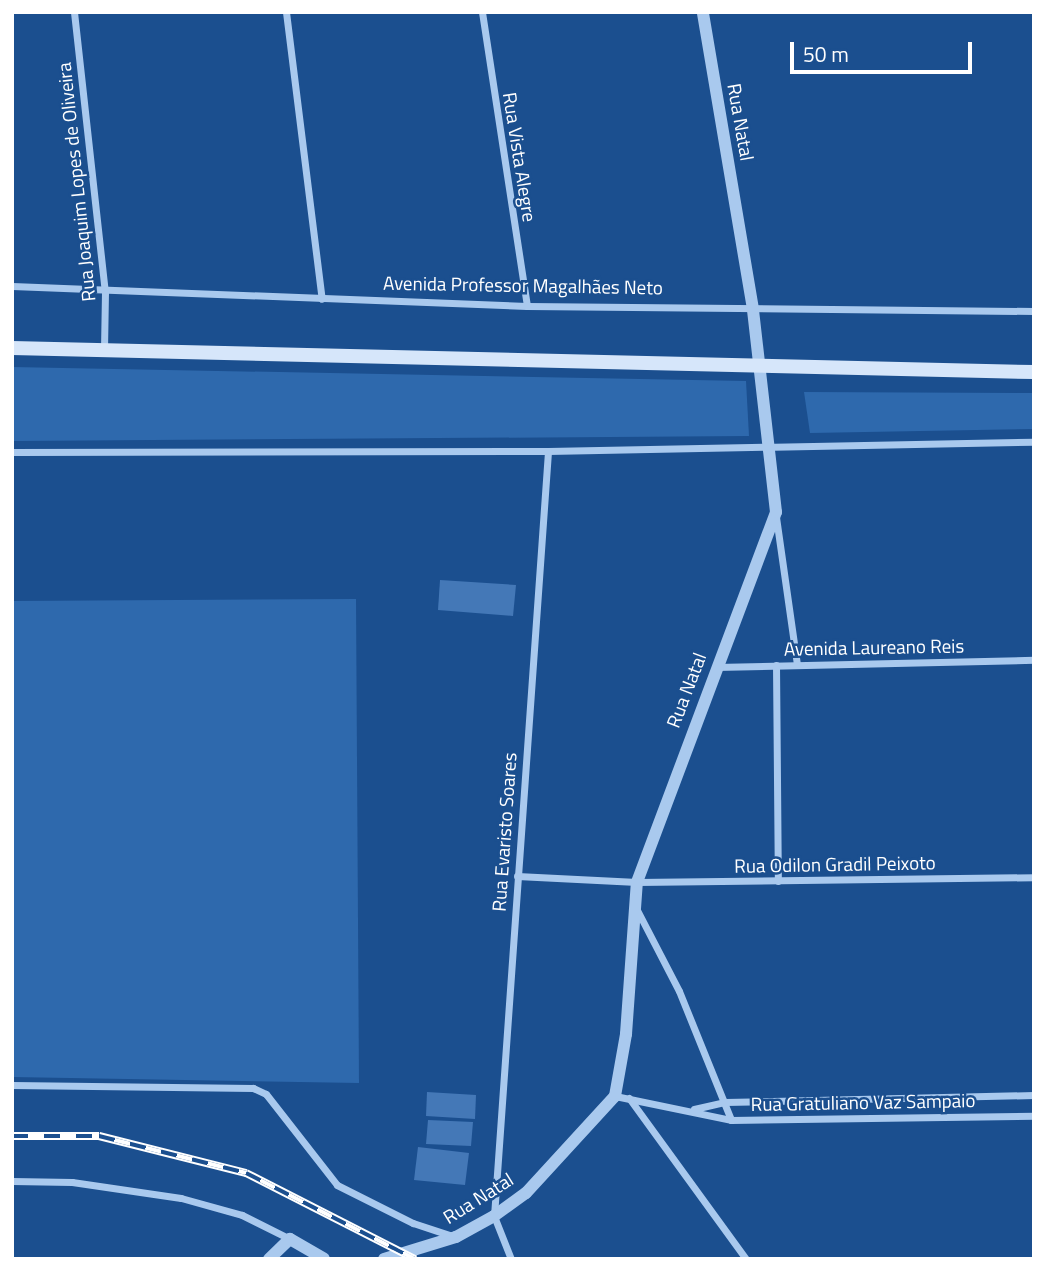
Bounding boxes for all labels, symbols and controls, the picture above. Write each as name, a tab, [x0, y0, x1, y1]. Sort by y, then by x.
scale bar	[794, 28, 976, 72]
text: 50 m	[803, 38, 849, 70]
street label: Rua Joaquim Lopes de Oliveira	[52, 61, 100, 303]
street label: Rua Natal	[723, 81, 759, 163]
street label: Rua Vista Alegre	[499, 91, 541, 223]
street label: Avenida Professor Magalhães Neto	[383, 271, 663, 299]
street label: Avenida Laureano Reis	[784, 634, 964, 660]
street label: Rua Natal	[661, 649, 711, 731]
street label: Rua Evaristo Soares	[487, 752, 521, 912]
street label: Rua Odilon Gradil Peixoto	[734, 851, 936, 877]
street label: Rua Gratuliano Vaz Sampaio	[750, 1089, 976, 1115]
street label: Rua Natal	[439, 1168, 517, 1228]

